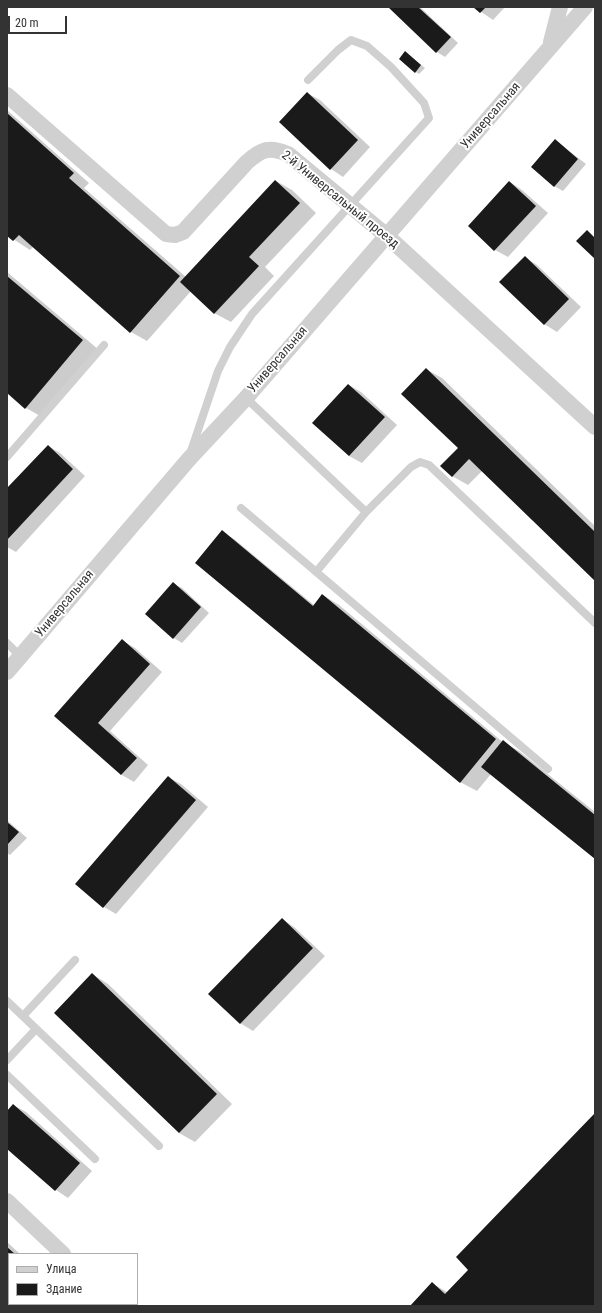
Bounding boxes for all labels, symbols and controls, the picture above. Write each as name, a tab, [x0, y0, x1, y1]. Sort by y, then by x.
scale bar	[10, 8, 69, 34]
text: 20 m	[15, 16, 39, 30]
street label: Универсальная	[458, 80, 524, 152]
street label: 2-й Универсальный проезд	[278, 148, 402, 252]
street label: Универсальная	[245, 324, 311, 396]
street label: Универсальная	[32, 567, 98, 641]
legend	[8, 1253, 138, 1305]
text: Улица	[46, 1262, 76, 1276]
text: Здание	[46, 1282, 82, 1296]

